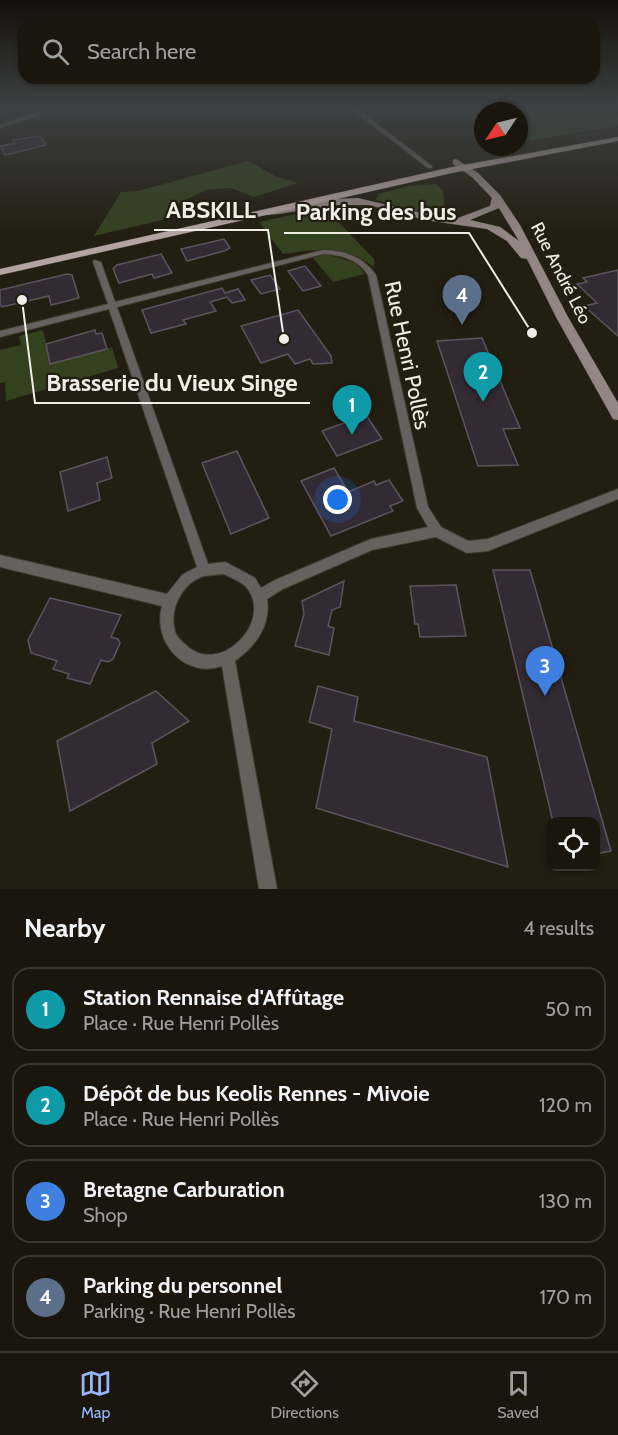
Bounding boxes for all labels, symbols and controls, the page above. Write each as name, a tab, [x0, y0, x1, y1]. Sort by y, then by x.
search box	[18, 18, 600, 84]
icon: search	[39, 35, 72, 68]
text: Search here	[87, 38, 196, 65]
north arrow	[474, 102, 528, 156]
callout: ABSKILL	[154, 188, 268, 230]
callout: Parking des bus	[284, 191, 469, 233]
text: ABSKILL	[166, 195, 256, 224]
text: Parking des bus	[296, 197, 456, 226]
street label: Rue André Léo	[526, 218, 596, 328]
pin: 4	[442, 276, 482, 325]
street label: Rue Henri Pollès	[379, 278, 436, 432]
pin: 2	[464, 352, 502, 402]
callout: Brasserie du Vieux Singe	[35, 361, 310, 403]
text: Brasserie du Vieux Singe	[46, 368, 298, 397]
pin: 1	[332, 386, 372, 435]
your location	[323, 485, 352, 514]
pin: 3	[526, 646, 564, 696]
map controls	[546, 817, 600, 871]
button: locate	[546, 817, 600, 871]
text: Nearby	[24, 912, 105, 944]
text: 4 results	[523, 916, 594, 940]
text: Station Rennaise d'Affûtage	[83, 984, 344, 1011]
text: 1	[42, 997, 49, 1021]
text: 50 m	[545, 997, 592, 1021]
text: Place · Rue Henri Pollès	[83, 1011, 279, 1035]
text: Dépôt de bus Keolis Rennes - Mivoie	[83, 1080, 430, 1107]
text: 2	[40, 1093, 51, 1117]
text: 120 m	[539, 1093, 592, 1117]
text: Place · Rue Henri Pollès	[83, 1107, 279, 1131]
text: Bretagne Carburation	[83, 1176, 285, 1203]
text: 3	[40, 1189, 51, 1213]
text: 130 m	[539, 1189, 592, 1213]
text: Shop	[83, 1203, 128, 1227]
text: Parking du personnel	[83, 1272, 282, 1299]
text: 4	[39, 1285, 52, 1309]
text: 170 m	[540, 1285, 592, 1309]
text: Parking · Rue Henri Pollès	[83, 1299, 296, 1323]
tab: Map	[79, 1367, 112, 1422]
tab: Directions	[271, 1367, 339, 1422]
tab: Saved	[497, 1367, 539, 1422]

